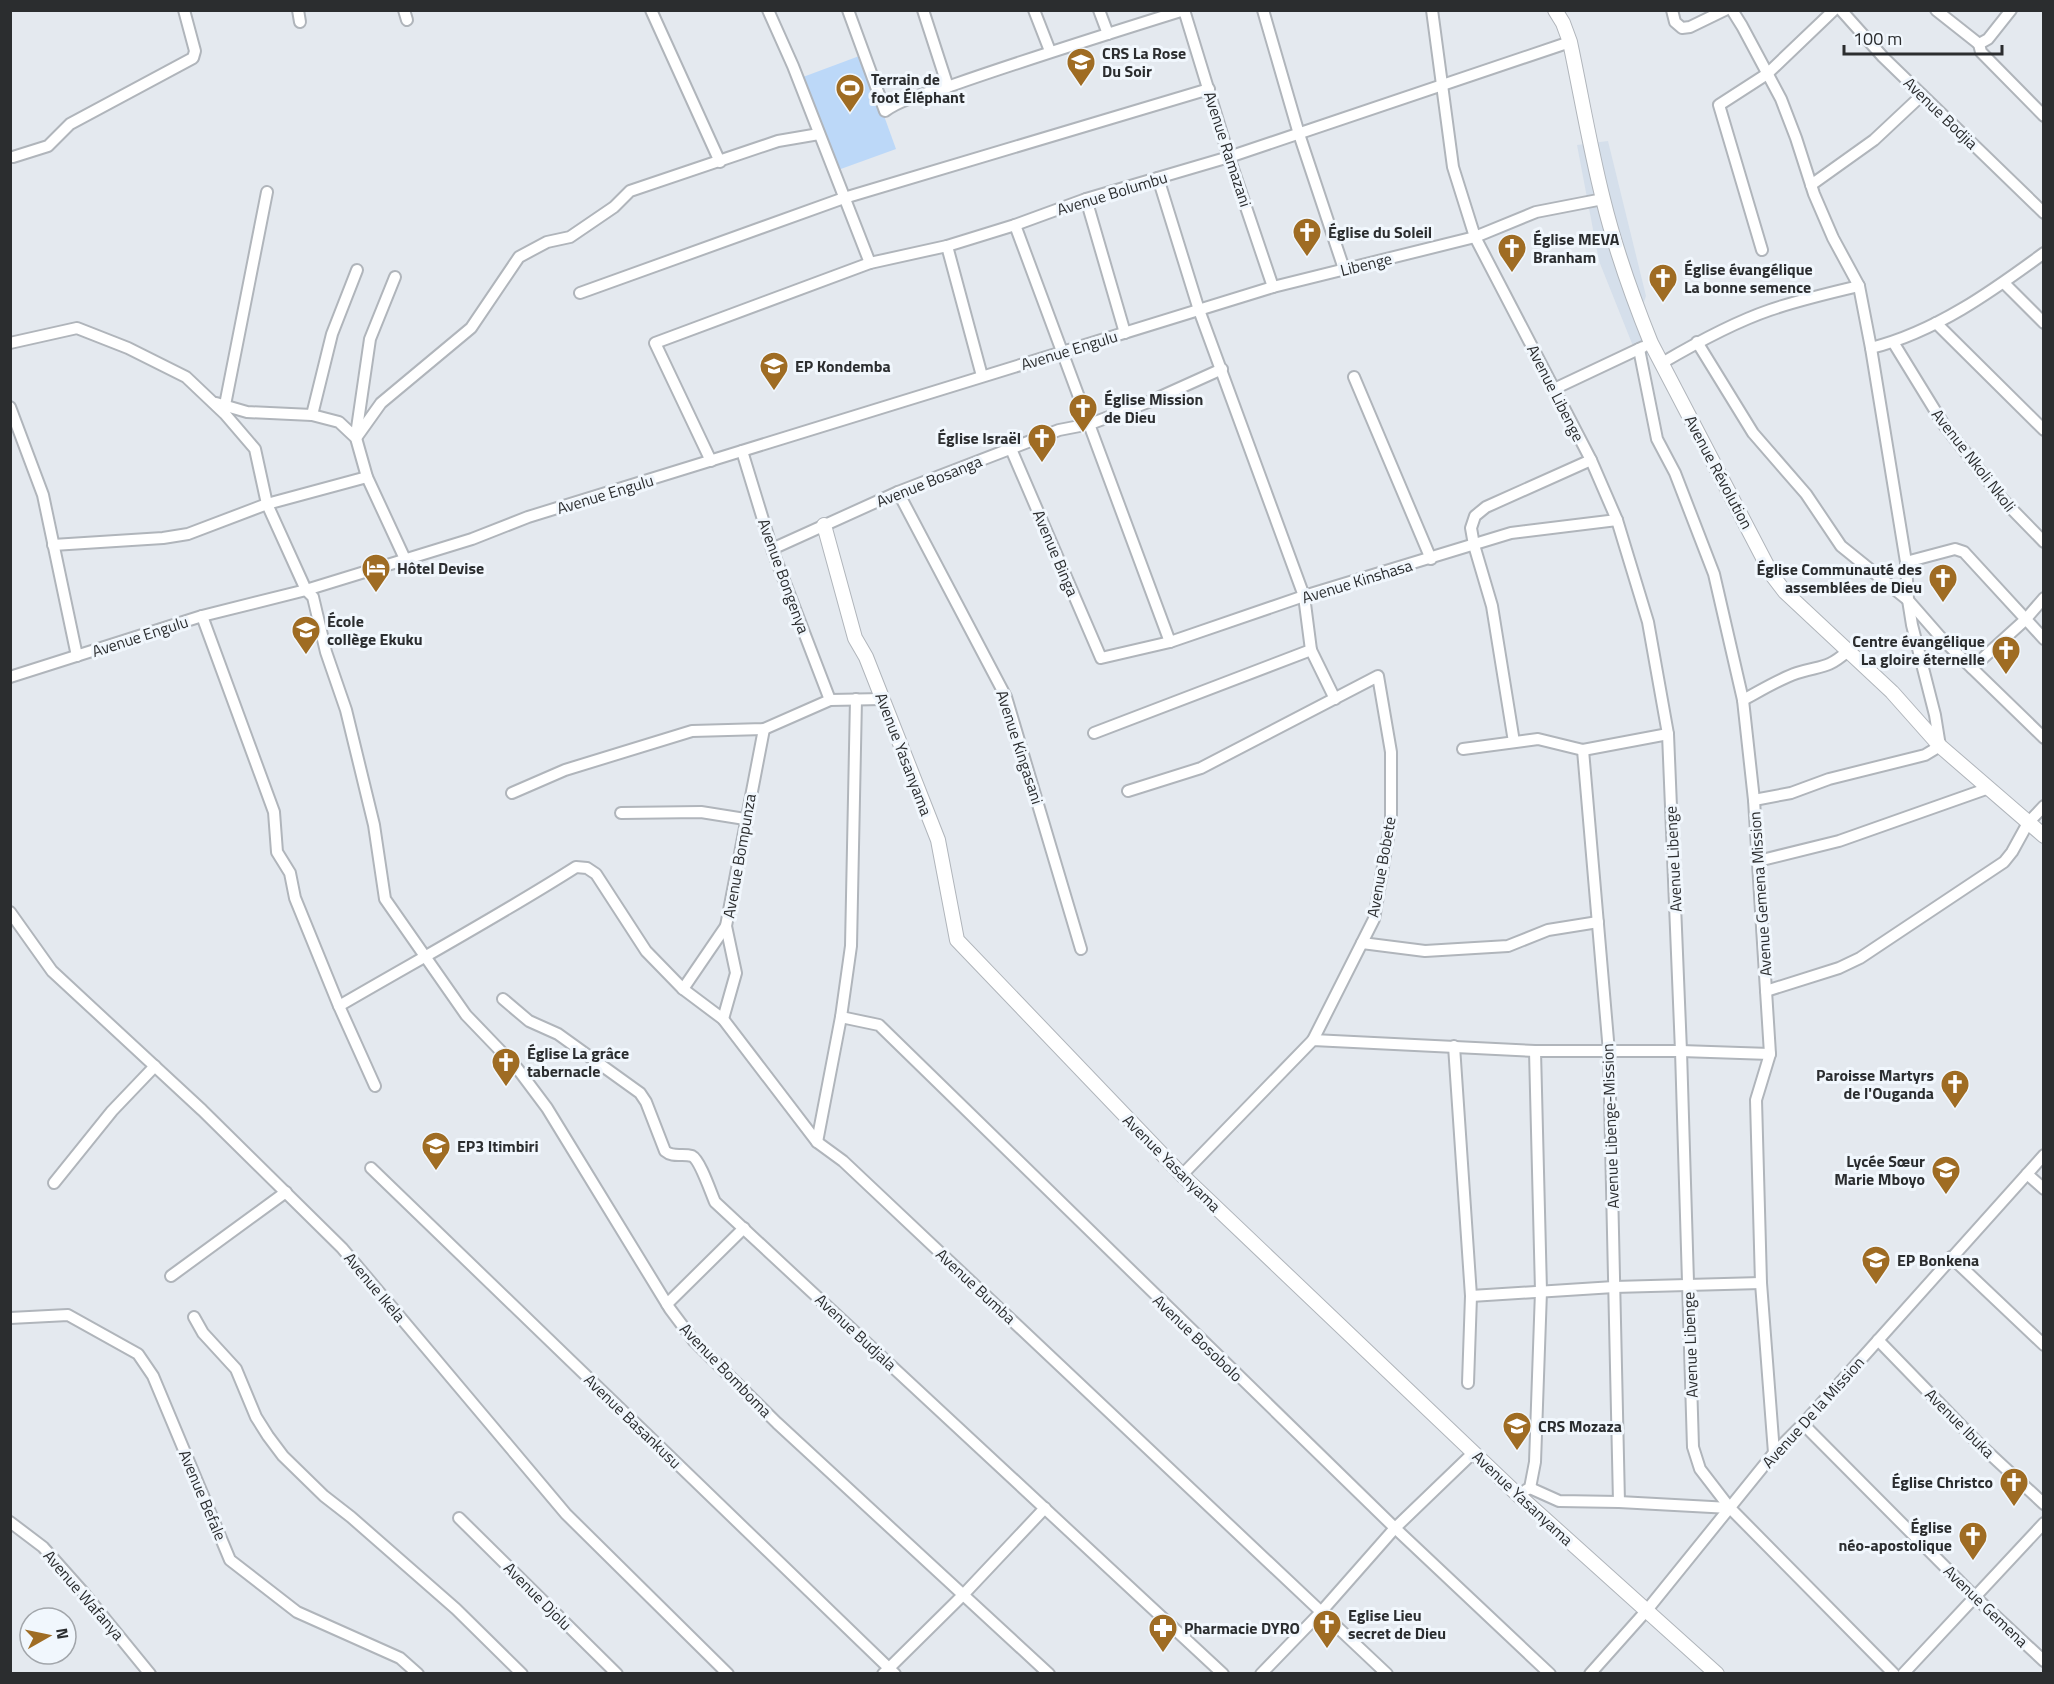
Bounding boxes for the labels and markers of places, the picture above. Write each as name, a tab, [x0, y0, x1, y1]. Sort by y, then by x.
place label: CRS La Rose Du Soir	[1102, 41, 1186, 83]
school or university icon: CRS La Rose Du Soir	[1065, 46, 1097, 88]
place label: Terrain de foot Éléphant	[871, 67, 965, 109]
sports icon: Terrain de foot Éléphant	[834, 72, 866, 114]
church icon: Église du Soleil	[1291, 216, 1323, 258]
place label: Église du Soleil	[1328, 220, 1432, 244]
place label: Église MEVA Branham	[1533, 227, 1620, 269]
church icon: Église MEVA Branham	[1496, 232, 1528, 274]
place label: Église évangélique La bonne semence	[1684, 257, 1813, 299]
church icon: Église évangélique La bonne semence	[1647, 262, 1679, 304]
school or university icon: EP Kondemba	[758, 350, 790, 392]
place label: EP Kondemba	[795, 354, 891, 378]
place label: Église Mission de Dieu	[1104, 387, 1203, 429]
church icon: Église Mission de Dieu	[1067, 392, 1099, 434]
church icon: Église Israël	[1026, 422, 1058, 464]
place label: Église Israël	[937, 426, 1021, 450]
hotel icon: Hôtel Devise	[360, 552, 392, 594]
place label: Hôtel Devise	[397, 556, 484, 580]
place label: Église Communauté des assemblées de Dieu	[1756, 557, 1922, 599]
church icon: Église Communauté des assemblées de Dieu	[1927, 562, 1959, 604]
place label: École collège Ekuku	[327, 609, 423, 651]
school or university icon: École collège Ekuku	[290, 614, 322, 656]
place label: Centre évangélique La gloire éternelle	[1852, 629, 1985, 671]
church icon: Centre évangélique La gloire éternelle	[1990, 634, 2022, 676]
place label: Église La grâce tabernacle	[527, 1041, 629, 1083]
church icon: Église La grâce tabernacle	[490, 1046, 522, 1088]
place label: Paroisse Martyrs de l'Ouganda	[1816, 1063, 1934, 1105]
church icon: Paroisse Martyrs de l'Ouganda	[1939, 1068, 1971, 1110]
school or university icon: EP3 Itimbiri	[420, 1130, 452, 1172]
place label: EP3 Itimbiri	[457, 1134, 539, 1158]
place label: Lycée Sœur Marie Mboyo	[1834, 1149, 1925, 1191]
school or university icon: Lycée Sœur Marie Mboyo	[1930, 1154, 1962, 1196]
school or university icon: EP Bonkena	[1860, 1244, 1892, 1286]
place label: EP Bonkena	[1897, 1248, 1979, 1272]
school or university icon: CRS Mozaza	[1501, 1410, 1533, 1452]
place label: CRS Mozaza	[1538, 1414, 1622, 1438]
church icon: Église Christco	[1998, 1466, 2030, 1508]
place label: Église Christco	[1892, 1470, 1993, 1494]
place label: Église néo-apostolique	[1839, 1515, 1952, 1557]
church icon: Église néo-apostolique	[1957, 1520, 1989, 1562]
place label: Eglise Lieu secret de Dieu	[1348, 1603, 1446, 1645]
church icon: Eglise Lieu secret de Dieu	[1311, 1608, 1343, 1650]
pharmacy icon: Pharmacie DYRO	[1147, 1612, 1179, 1654]
place label: Pharmacie DYRO	[1184, 1616, 1300, 1640]

